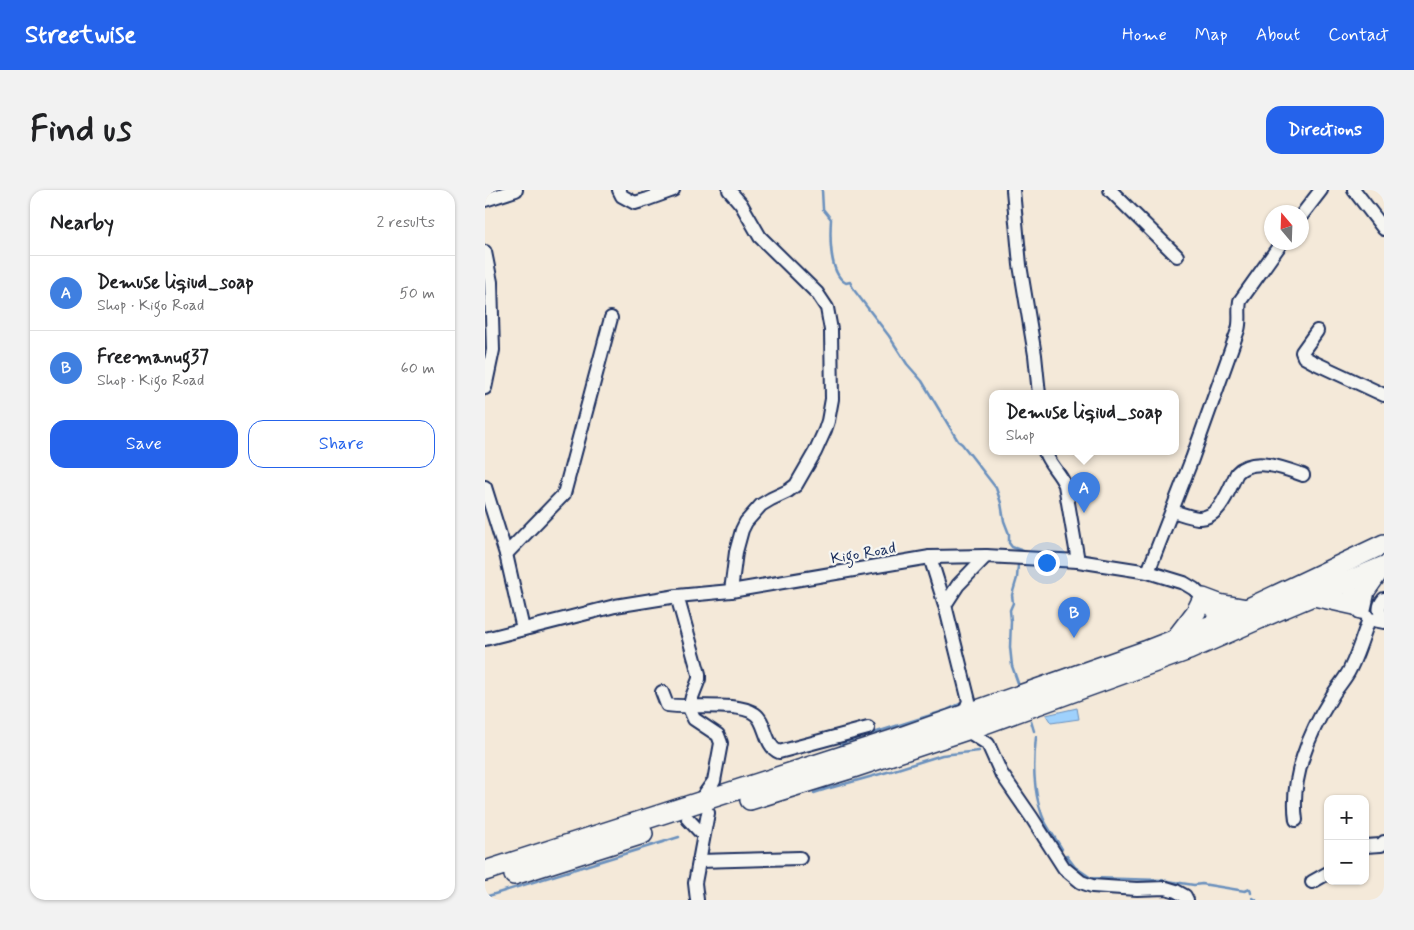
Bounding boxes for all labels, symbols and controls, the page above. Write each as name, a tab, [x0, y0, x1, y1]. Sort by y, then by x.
text: Streetwise	[25, 20, 136, 51]
text: Home	[1122, 23, 1167, 47]
text: Map	[1195, 23, 1228, 47]
text: About	[1256, 23, 1300, 47]
text: Contact	[1328, 23, 1389, 47]
button: Directions	[1266, 106, 1384, 154]
text: Find us	[30, 107, 132, 153]
north arrow	[1264, 205, 1309, 250]
text: Nearby	[50, 209, 114, 237]
text: 2 results	[377, 212, 435, 233]
text: Demuse liqiud_soap	[97, 270, 254, 295]
text: A	[61, 283, 71, 304]
text: 50 m	[399, 283, 435, 304]
text: Shop · Kigo Road	[97, 295, 204, 316]
text: Freemanug37	[97, 345, 209, 370]
text: B	[61, 358, 71, 379]
text: 60 m	[401, 358, 435, 379]
text: Shop · Kigo Road	[97, 370, 204, 391]
popup	[989, 390, 1179, 455]
text: Demuse liqiud_soap	[1006, 400, 1162, 425]
button: Save	[50, 420, 238, 468]
button: Share	[248, 420, 435, 468]
text: Shop	[1006, 425, 1035, 446]
pin: A	[1068, 472, 1100, 513]
street label: Kigo Road	[829, 537, 898, 571]
your location	[1034, 550, 1060, 576]
pin: B	[1058, 597, 1090, 638]
map controls	[1324, 795, 1369, 885]
button: +	[1324, 795, 1369, 840]
button: −	[1324, 840, 1369, 885]

